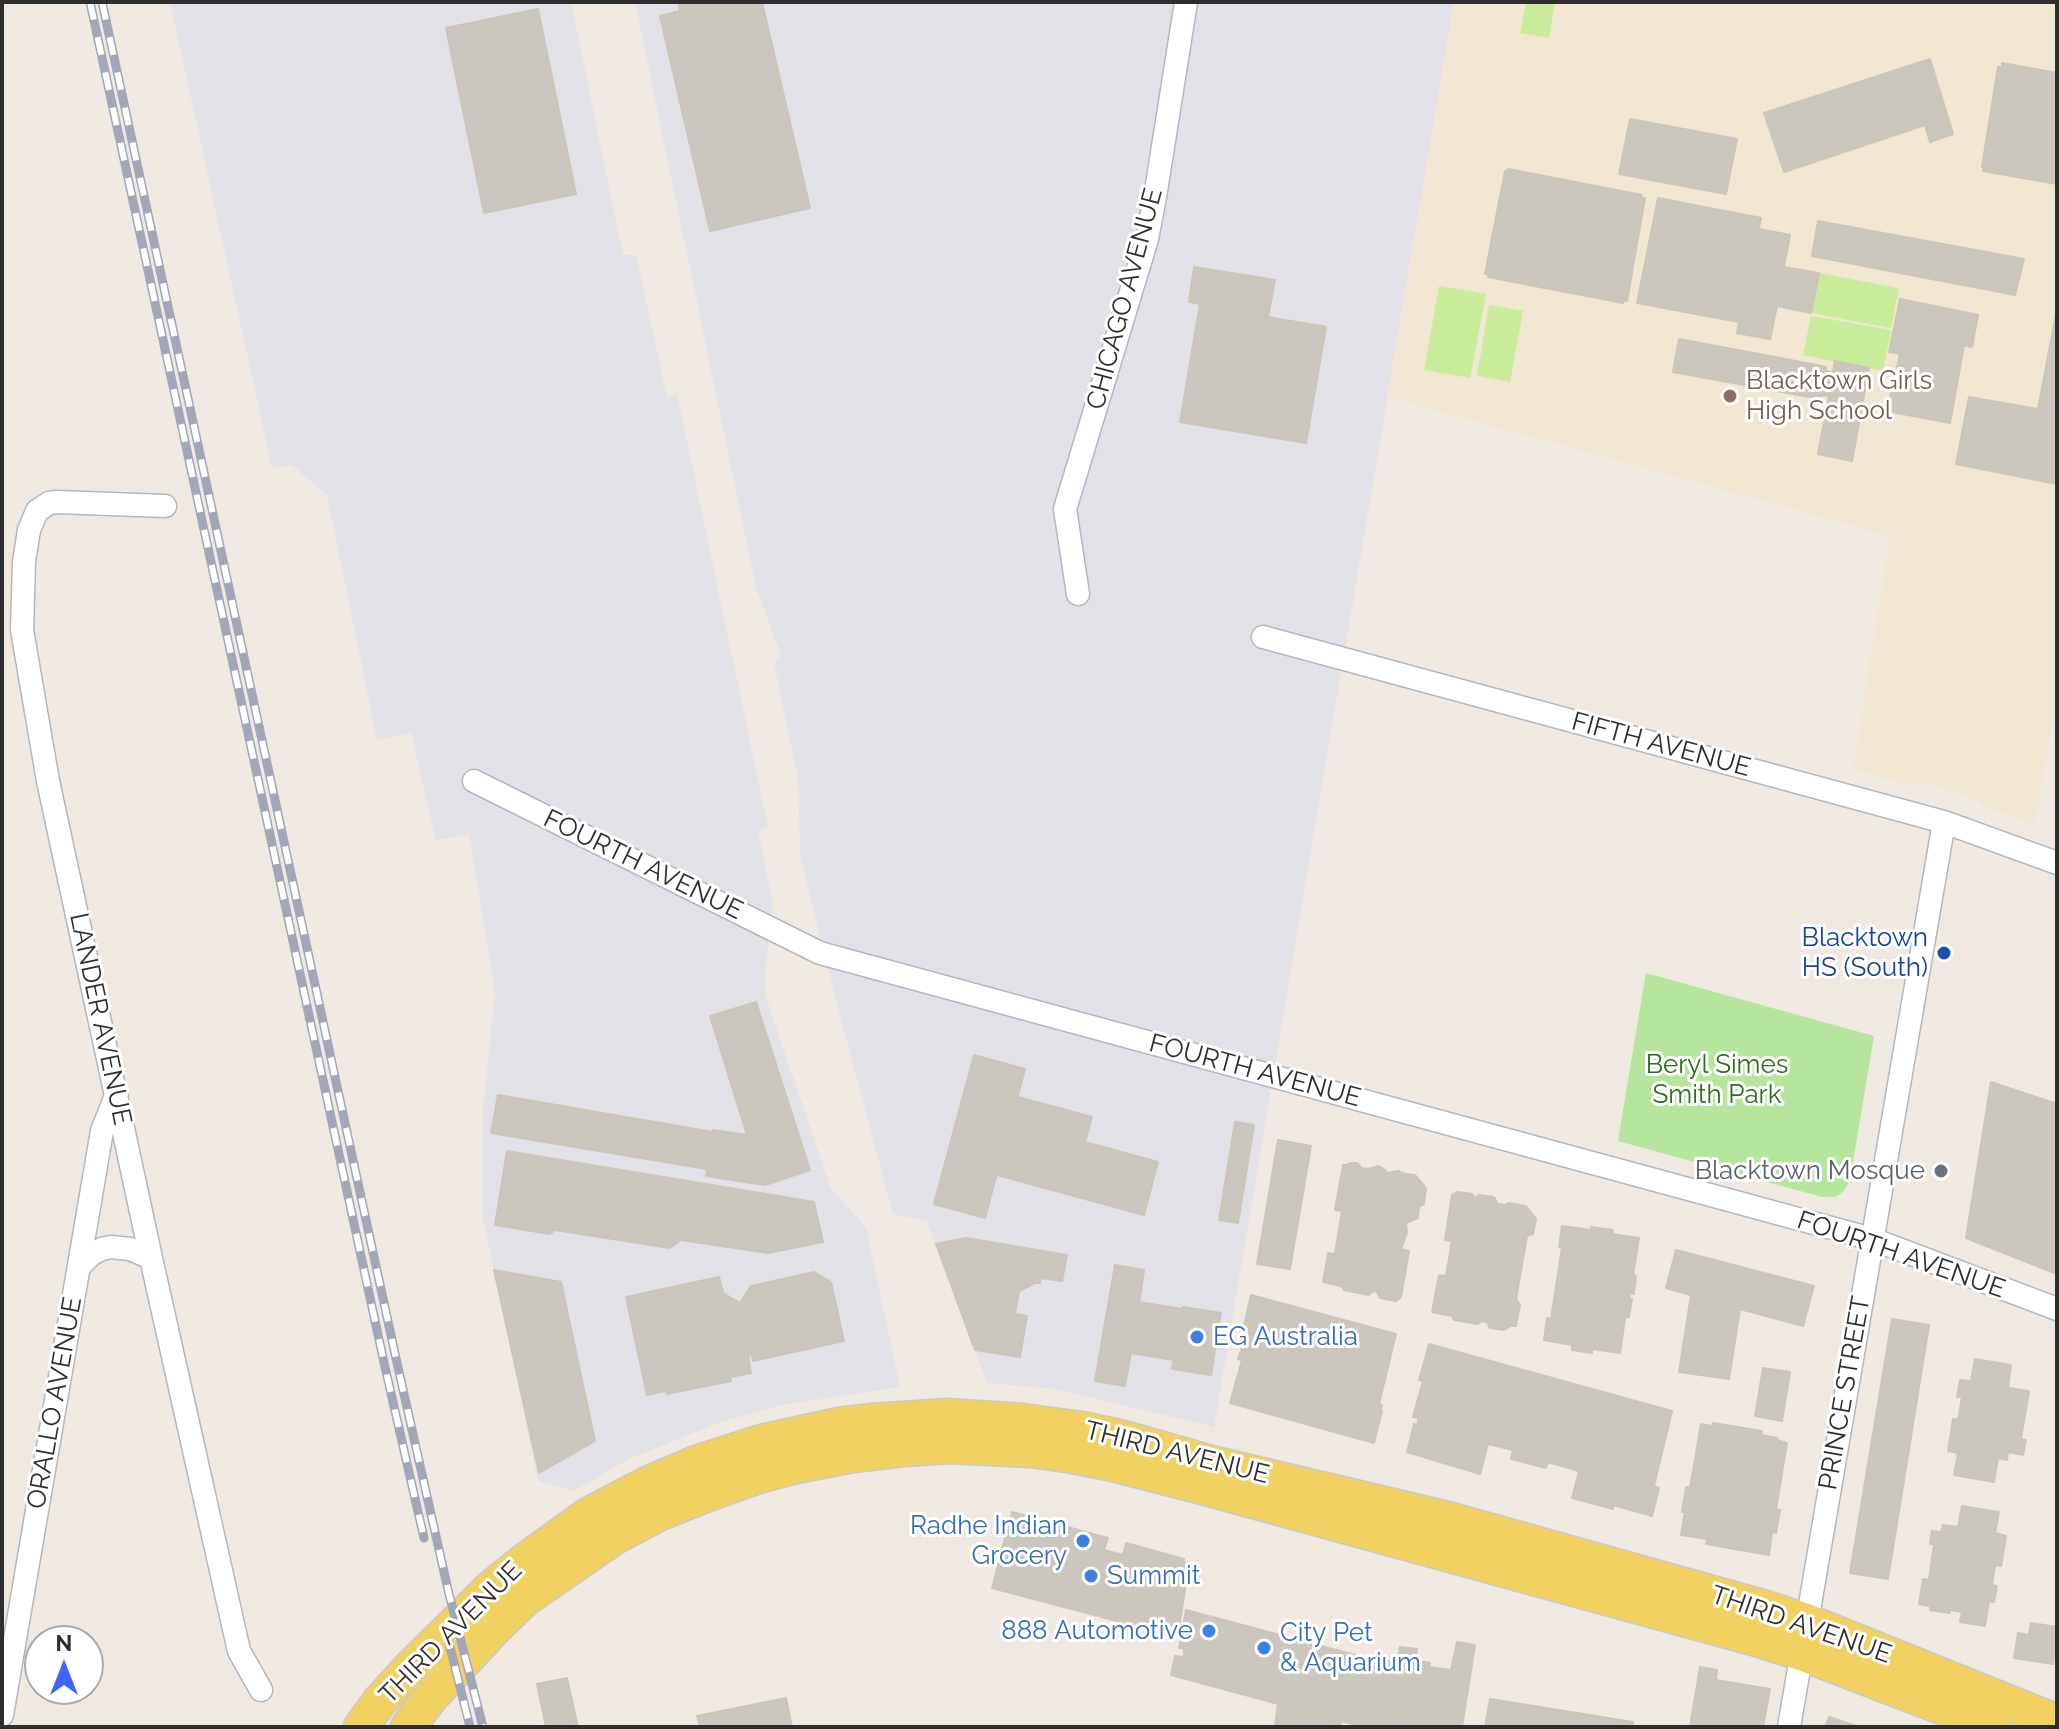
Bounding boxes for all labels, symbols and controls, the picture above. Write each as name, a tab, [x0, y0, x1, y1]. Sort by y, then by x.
street label: CHICAGO AVENUE	[1080, 185, 1170, 413]
place label: Blacktown Girls High School	[1746, 365, 1932, 426]
marker: Blacktown Girls High School	[1721, 387, 1739, 405]
street label: FIFTH AVENUE	[1568, 706, 1754, 784]
street label: FOURTH AVENUE	[538, 803, 748, 927]
street label: LANDER AVENUE	[62, 910, 138, 1128]
place label: Blacktown HS (South)	[1802, 922, 1928, 984]
marker: Blacktown HS (South)	[1935, 944, 1953, 962]
street label: FOURTH AVENUE	[1146, 1028, 1364, 1114]
park label: Beryl Simes Smith Park	[1646, 1049, 1788, 1110]
place label: Blacktown Mosque	[1695, 1155, 1925, 1187]
marker: Blacktown Mosque	[1932, 1162, 1950, 1180]
street label: FOURTH AVENUE	[1793, 1205, 2009, 1305]
street label: PRINCE STREET	[1813, 1294, 1877, 1492]
street label: ORALLO AVENUE	[21, 1295, 89, 1511]
place label: EG Australia	[1213, 1321, 1358, 1353]
marker: EG Australia	[1188, 1328, 1206, 1346]
street label: THIRD AVENUE	[1082, 1415, 1272, 1491]
place label: Radhe Indian Grocery	[910, 1510, 1067, 1572]
marker: Radhe Indian Grocery	[1074, 1532, 1092, 1550]
street label: THIRD AVENUE	[373, 1555, 529, 1711]
place label: Summit	[1107, 1560, 1200, 1592]
marker: Summit	[1082, 1567, 1100, 1585]
street label: THIRD AVENUE	[1707, 1580, 1895, 1670]
place label: 888 Automotive	[1001, 1615, 1193, 1647]
place label: City Pet & Aquarium	[1280, 1617, 1421, 1678]
marker: 888 Automotive	[1200, 1622, 1218, 1640]
north arrow	[24, 1625, 104, 1705]
text: N	[56, 1630, 72, 1656]
marker: City Pet & Aquarium	[1255, 1639, 1273, 1657]

